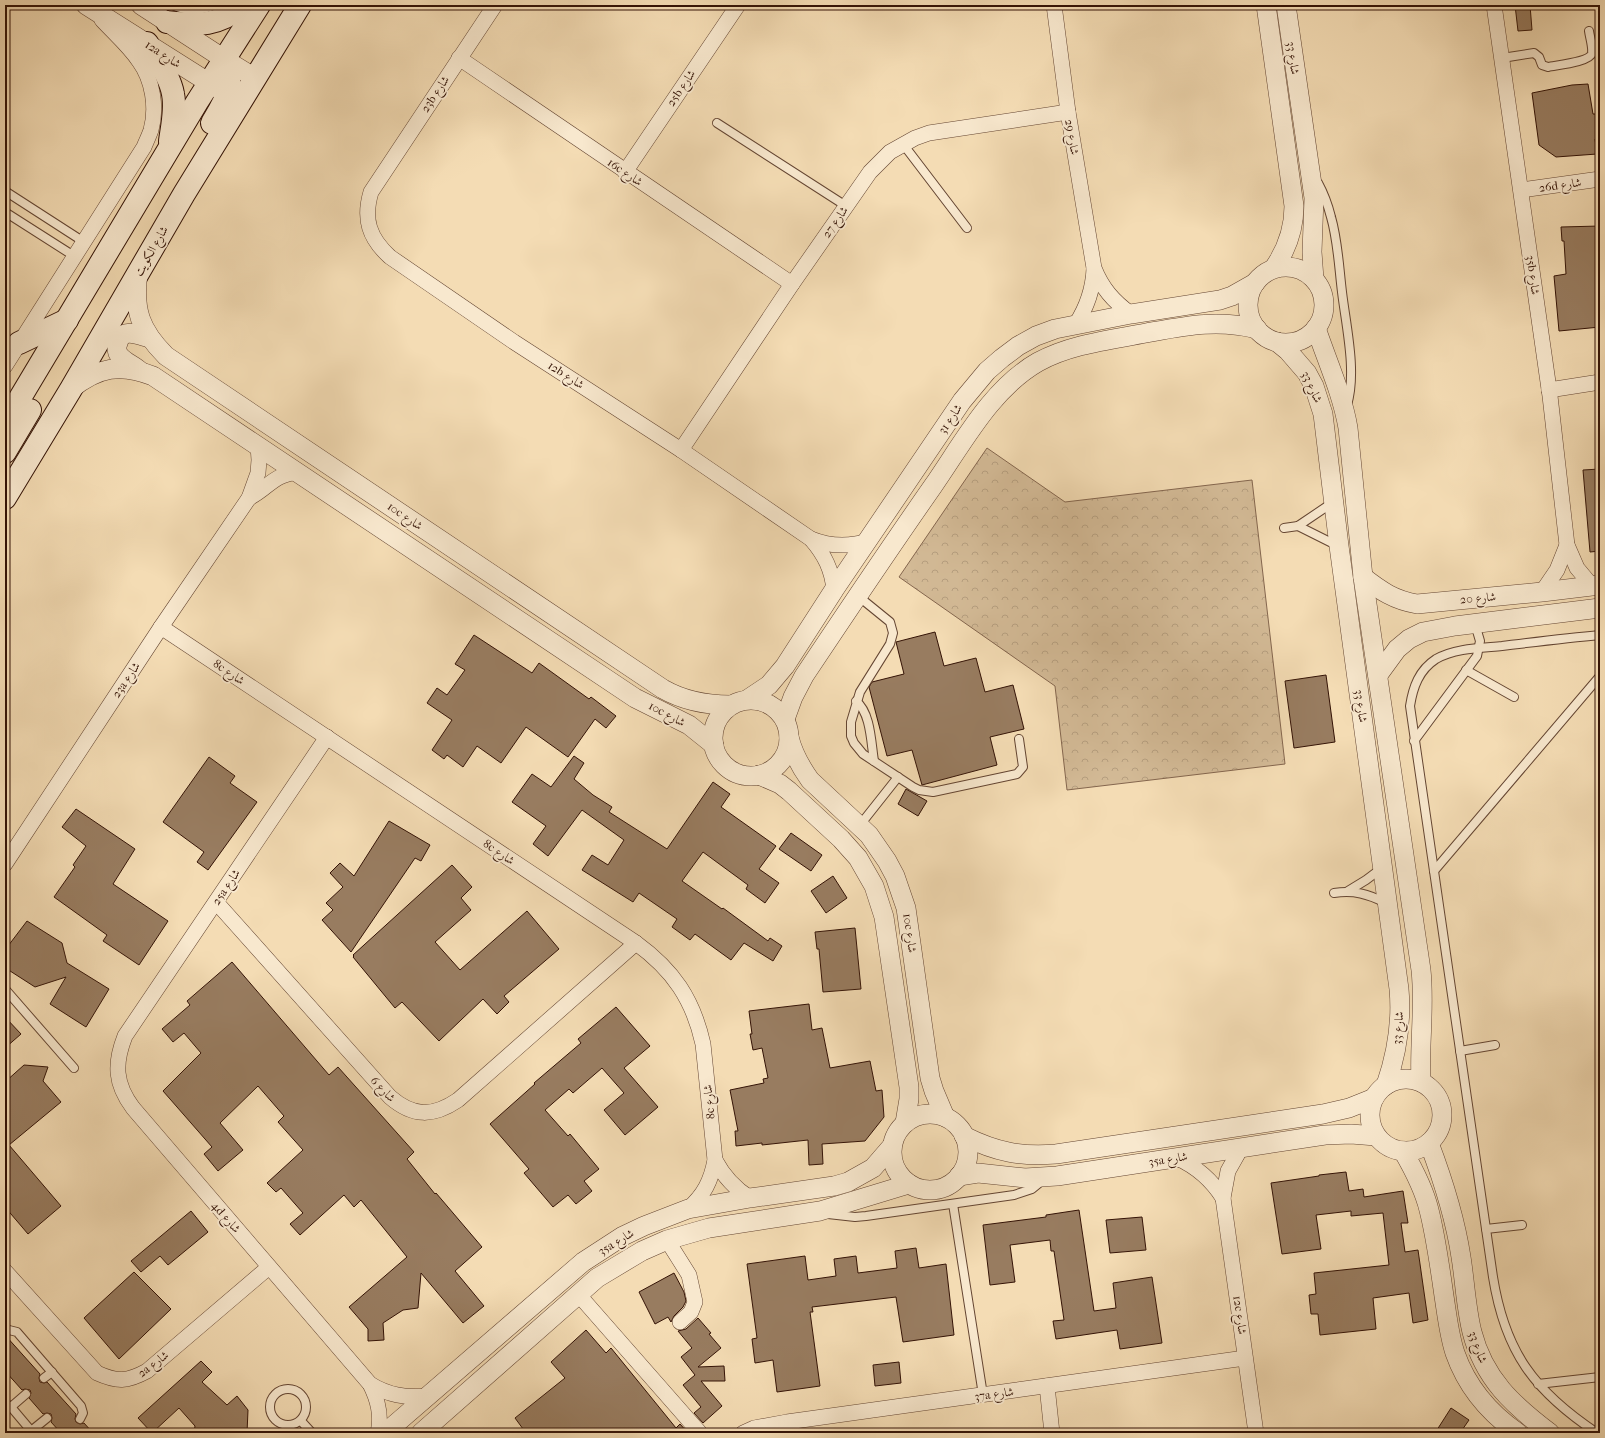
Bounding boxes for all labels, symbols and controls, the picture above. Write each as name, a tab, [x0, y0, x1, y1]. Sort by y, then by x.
street label: 12a شارع	[140, 37, 183, 74]
street label: شارع 33	[1280, 41, 1302, 76]
street label: 25b شارع	[664, 67, 702, 111]
street label: 23b شارع	[418, 73, 456, 117]
street label: شارع 29	[1058, 118, 1082, 157]
street label: 16c شارع	[603, 155, 645, 192]
street label: 26d شارع	[1538, 175, 1583, 199]
street label: شارع 27	[819, 203, 854, 243]
street label: شارع الكويت	[131, 223, 174, 280]
street label: 35b شارع	[1519, 254, 1543, 296]
street label: 12b شارع	[543, 358, 587, 395]
street label: شارع 33	[1295, 369, 1325, 407]
street label: شارع 31	[935, 401, 968, 439]
street label: 10c شارع	[382, 499, 425, 536]
street label: شارع 20	[1459, 589, 1497, 611]
street label: 8c شارع	[208, 656, 247, 691]
street label: 23a شارع	[109, 659, 146, 703]
street label: شارع 33	[1348, 689, 1370, 724]
street label: 10c شارع	[644, 699, 688, 733]
street label: 8c شارع	[478, 836, 517, 871]
street label: 25a شارع	[209, 866, 246, 910]
street label: 10c شارع	[896, 912, 920, 954]
street label: شارع 33	[1390, 1011, 1410, 1046]
street label: شارع 6	[365, 1073, 399, 1108]
street label: 8c شارع	[700, 1083, 722, 1120]
street label: 35a شارع	[1148, 1149, 1189, 1173]
street label: 4d شارع	[206, 1198, 244, 1238]
street label: 35a شارع	[596, 1226, 639, 1261]
street label: 12c شارع	[1226, 1295, 1250, 1336]
street label: شارع 33	[1462, 1329, 1490, 1367]
street label: 2a شارع	[135, 1348, 174, 1383]
street label: 37a شارع	[973, 1384, 1015, 1408]

